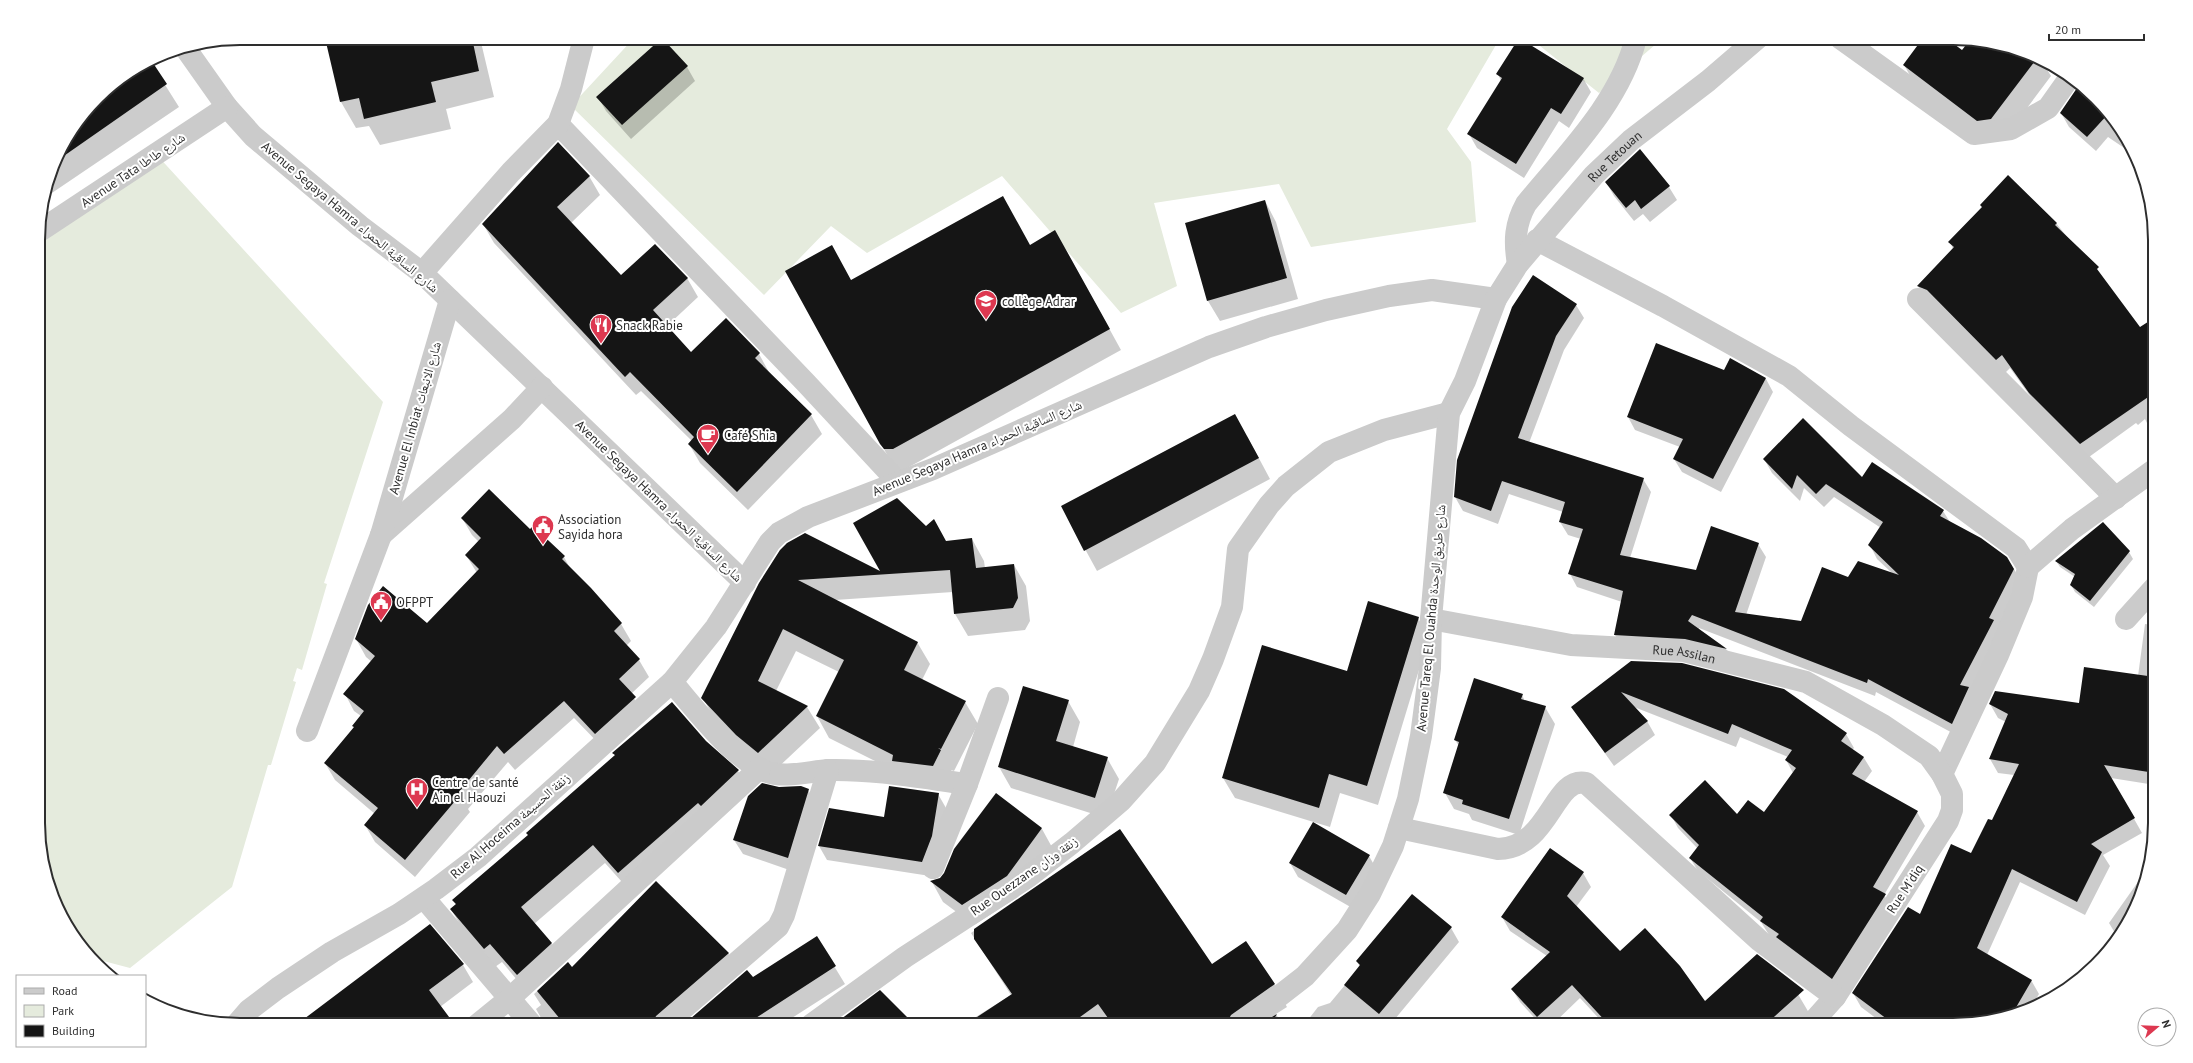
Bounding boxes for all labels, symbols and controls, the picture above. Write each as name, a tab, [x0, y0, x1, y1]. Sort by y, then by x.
scale bar	[2049, 16, 2144, 42]
text: 20 m	[2055, 22, 2081, 37]
street label: Rue Tetouan	[1583, 127, 1645, 185]
street label: Avenue Tata شارع طاطا	[78, 129, 189, 212]
street label: Avenue Segaya Hamra شارع الساقية الحمراء	[257, 138, 442, 297]
school or university icon: collège Adrar	[973, 288, 999, 321]
place label: collège Adrar	[1002, 293, 1076, 310]
restaurant icon: Snack Rabie	[588, 312, 614, 345]
place label: Snack Rabie	[616, 317, 683, 334]
street label: Avenue El Inbiat شارع الانبعاث	[385, 340, 446, 497]
street label: Avenue Segaya Hamra شارع الساقية الحمراء	[870, 396, 1085, 501]
street label: Avenue Segaya Hamra شارع الساقية الحمراء	[571, 416, 746, 586]
cafe icon: Café Shia	[695, 422, 721, 455]
place label: Café Shia	[724, 427, 776, 444]
street label: Avenue Tareq El Ouahda شارع طريق الوحدة	[1413, 504, 1450, 732]
place label: Association Sayida hora	[558, 511, 623, 543]
public building icon: Association Sayida hora	[530, 513, 556, 546]
public building icon: OFPPT	[368, 589, 394, 622]
place label: OFPPT	[396, 594, 433, 611]
street label: Rue Assilan	[1652, 641, 1717, 667]
street label: Rue Al Hoceima زنقة الحسيمة	[447, 769, 573, 883]
place label: Centre de santé Ain el Haouzi	[432, 774, 519, 806]
hospital icon: Centre de santé Ain el Haouzi	[404, 776, 430, 809]
street label: Rue Ouezzane زنقة وزان	[967, 833, 1081, 919]
street label: Rue M'diq	[1883, 861, 1927, 917]
legend	[16, 975, 146, 1047]
text: Road	[52, 983, 77, 998]
text: Park	[52, 1003, 74, 1018]
north arrow	[2137, 1007, 2177, 1047]
text: N	[2159, 1018, 2174, 1029]
text: Building	[52, 1023, 95, 1038]

